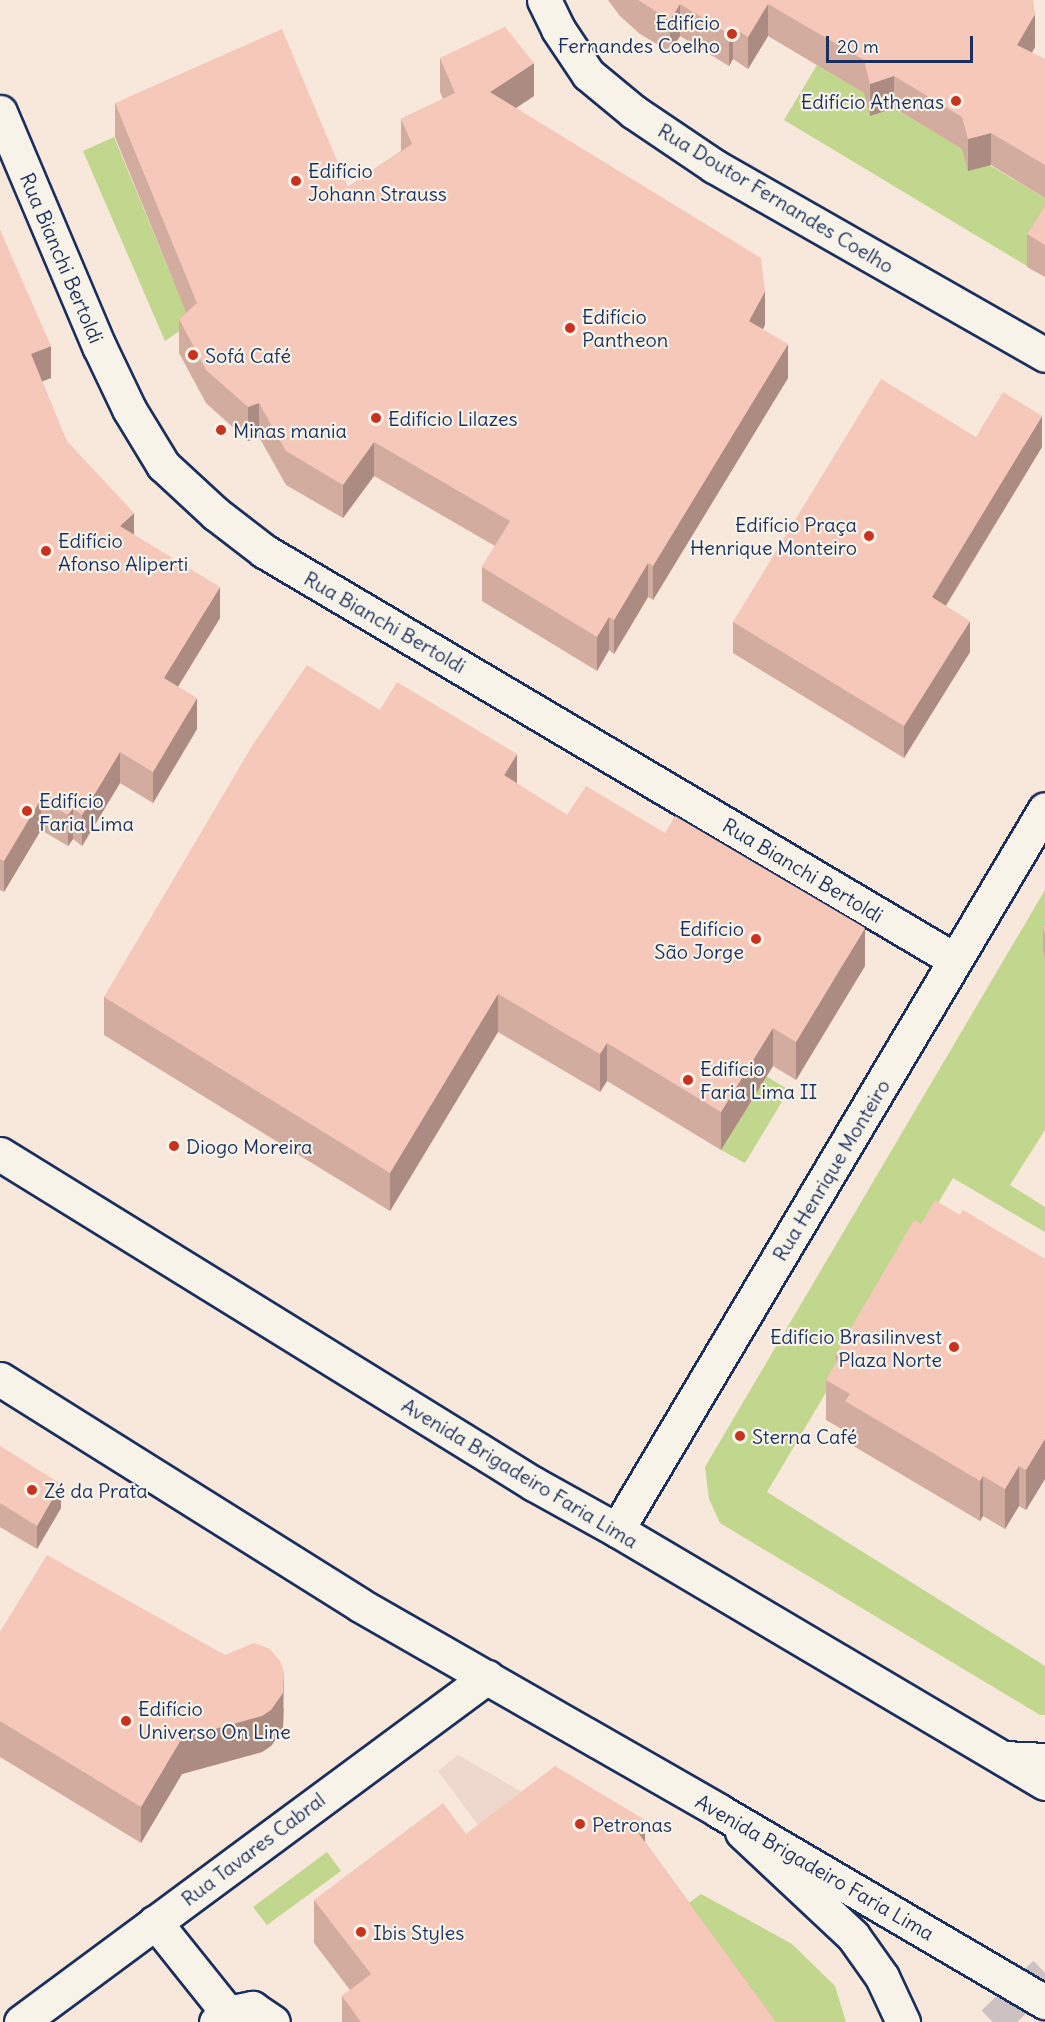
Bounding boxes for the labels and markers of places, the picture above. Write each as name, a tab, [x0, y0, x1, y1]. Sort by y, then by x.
place label: Edifício Fernandes Coelho	[558, 11, 720, 58]
marker: Edifício Fernandes Coelho	[725, 27, 739, 41]
place label: Edifício Athenas	[801, 89, 944, 113]
marker: Edifício Athenas	[949, 94, 963, 108]
place label: Edifício Johann Strauss	[308, 158, 447, 205]
marker: Edifício Johann Strauss	[289, 174, 303, 188]
place label: Edifício Pantheon	[582, 304, 668, 351]
marker: Edifício Pantheon	[563, 321, 577, 335]
place label: Sofá Café	[205, 343, 291, 367]
marker: Sofá Café	[186, 348, 200, 362]
place label: Edifício Lilazes	[388, 406, 518, 430]
marker: Edifício Lilazes	[369, 411, 383, 425]
place label: Minas mania	[233, 418, 347, 442]
marker: Minas mania	[214, 423, 228, 437]
place label: Edifício Praça Henrique Monteiro	[690, 512, 857, 559]
place label: Edifício Afonso Aliperti	[58, 528, 188, 575]
marker: Edifício Praça Henrique Monteiro	[862, 529, 876, 543]
marker: Edifício Afonso Aliperti	[39, 544, 53, 558]
place label: Edifício Faria Lima	[39, 788, 134, 835]
marker: Edifício Faria Lima	[20, 804, 34, 818]
place label: Edifício São Jorge	[654, 916, 744, 963]
marker: Edifício São Jorge	[749, 932, 763, 946]
place label: Edifício Faria Lima II	[700, 1056, 817, 1103]
marker: Edifício Faria Lima II	[681, 1073, 695, 1087]
place label: Diogo Moreira	[186, 1134, 313, 1158]
marker: Diogo Moreira	[167, 1139, 181, 1153]
place label: Edifício Brasilinvest Plaza Norte	[770, 1324, 942, 1371]
marker: Edifício Brasilinvest Plaza Norte	[947, 1340, 961, 1354]
place label: Sterna Café	[752, 1424, 857, 1448]
marker: Sterna Café	[733, 1429, 747, 1443]
place label: Zé da Prata	[44, 1478, 148, 1502]
marker: Zé da Prata	[25, 1483, 39, 1497]
place label: Edifício Universo On Line	[138, 1697, 291, 1744]
marker: Edifício Universo On Line	[119, 1714, 133, 1728]
place label: Petronas	[592, 1812, 672, 1836]
marker: Petronas	[573, 1817, 587, 1831]
place label: Ibis Styles	[373, 1920, 464, 1944]
marker: Ibis Styles	[354, 1925, 368, 1939]

